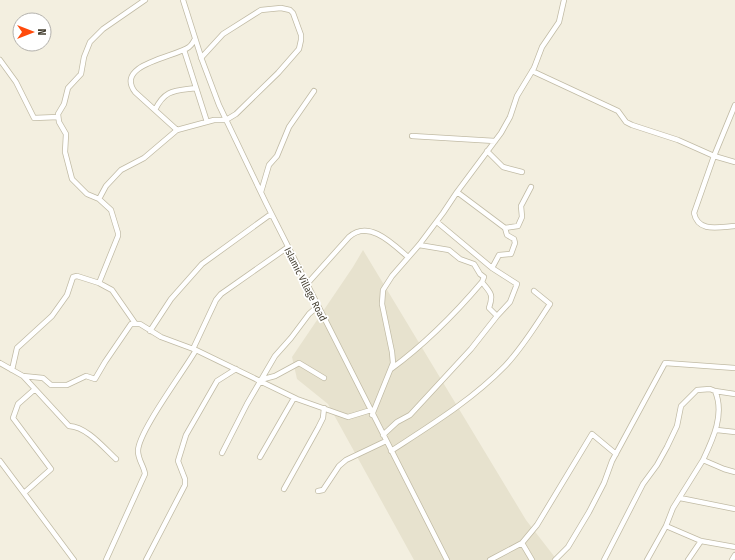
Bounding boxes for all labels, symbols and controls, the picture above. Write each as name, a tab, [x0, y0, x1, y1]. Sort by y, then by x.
north arrow	[12, 12, 52, 52]
text: N	[35, 29, 48, 35]
street label: Islamic Village Road	[281, 245, 329, 323]

